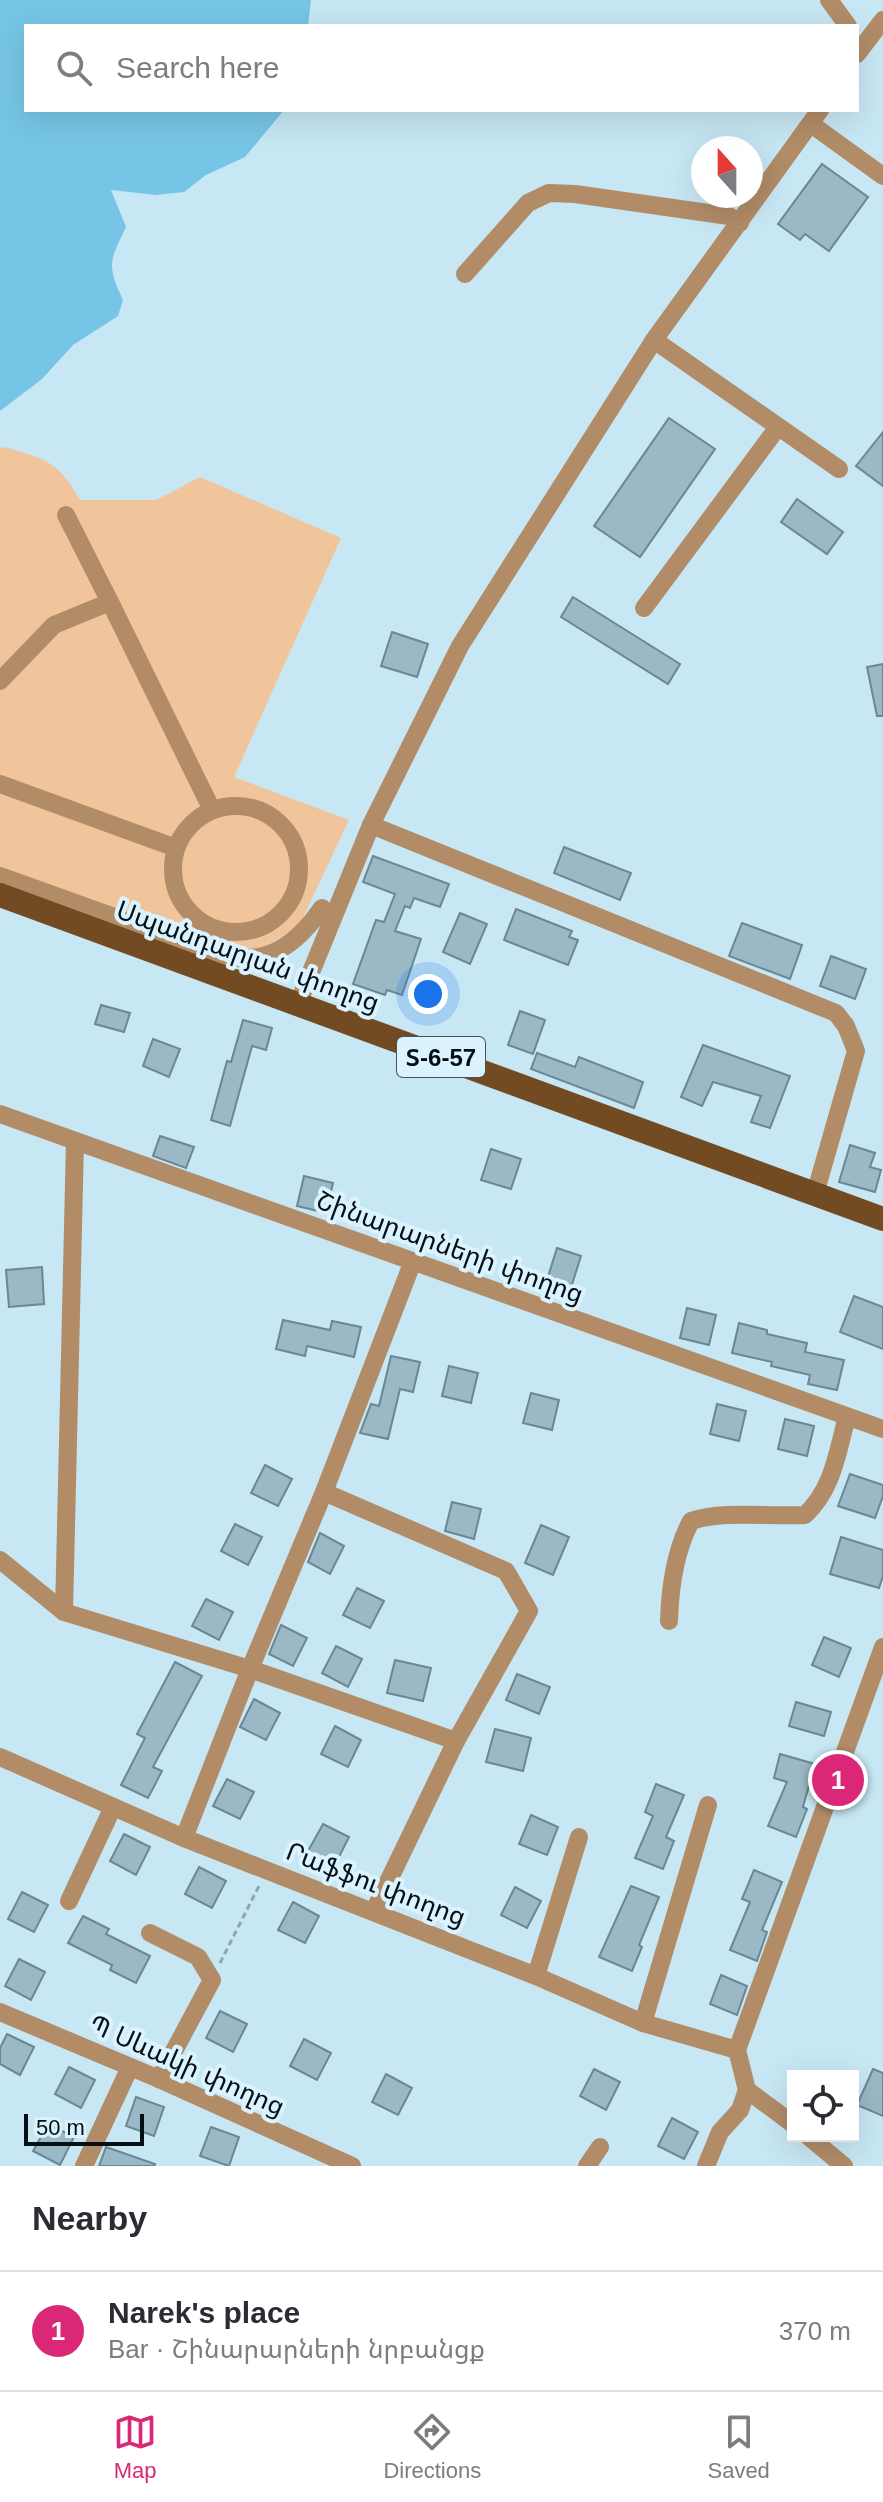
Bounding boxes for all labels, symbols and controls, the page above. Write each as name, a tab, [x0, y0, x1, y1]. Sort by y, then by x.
search box	[24, 24, 859, 112]
icon: search	[52, 46, 96, 90]
text: Search here	[116, 51, 279, 84]
north arrow	[691, 136, 763, 208]
street label: Սպանդարյան փողոց	[112, 894, 384, 1018]
your location	[408, 974, 448, 1014]
road number: Տ-6-57	[397, 1037, 485, 1077]
street label: Շինարարների փողոց	[312, 1185, 588, 1309]
pin: 1	[812, 1750, 864, 1810]
street label: Րաֆֆու փողոց	[282, 1836, 470, 1932]
street label: Պ Սևակի փողոց	[85, 2008, 289, 2122]
map controls	[787, 2070, 859, 2142]
button: locate	[787, 2070, 859, 2142]
scale bar	[24, 2110, 144, 2146]
text: 50 m	[36, 2115, 85, 2140]
text: Nearby	[32, 2199, 147, 2237]
text: Narek's place	[108, 2296, 300, 2329]
text: 1	[51, 2316, 65, 2346]
text: 370 m	[779, 2316, 851, 2346]
text: Bar · Շինարարների նրբանցք	[108, 2334, 485, 2364]
tab: Map	[113, 2410, 157, 2484]
tab: Directions	[383, 2410, 481, 2484]
tab: Saved	[707, 2410, 770, 2484]

